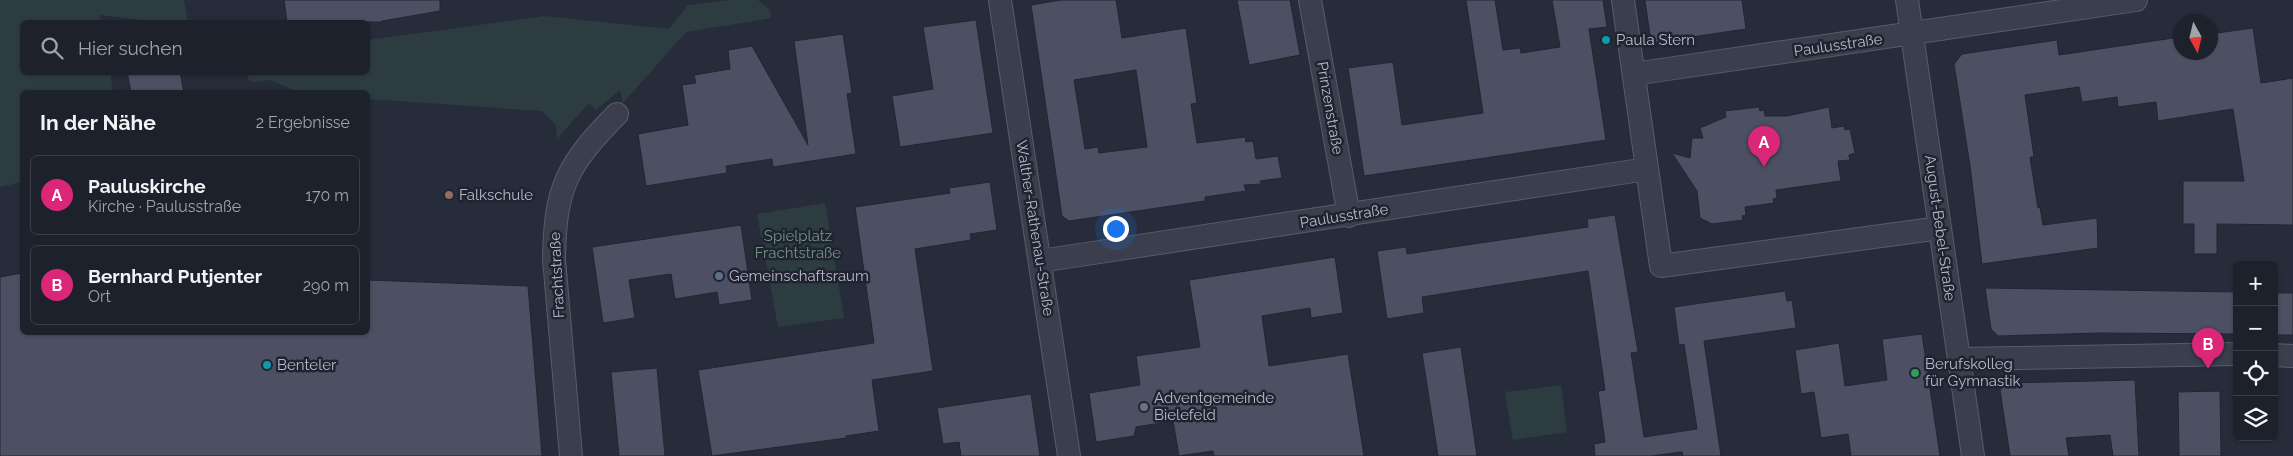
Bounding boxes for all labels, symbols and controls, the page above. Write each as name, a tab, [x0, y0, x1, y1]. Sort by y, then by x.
north arrow	[2173, 15, 2218, 60]
search box	[20, 20, 370, 75]
street label: Paulusstraße	[1793, 30, 1884, 60]
place label: Paula Stern	[1616, 31, 1695, 49]
icon: search	[38, 34, 66, 62]
marker: Paula Stern	[1600, 34, 1612, 46]
text: Hier suchen	[78, 37, 183, 59]
street label: Prinzenstraße	[1313, 60, 1347, 156]
text: In der Nähe	[40, 110, 156, 135]
text: 2 Ergebnisse	[256, 113, 350, 132]
pin: A	[1748, 126, 1780, 167]
street label: Walther-Rathenau-Straße	[1012, 139, 1058, 317]
street label: August-Bebel-Straße	[1921, 154, 1959, 302]
text: Pauluskirche	[88, 175, 206, 197]
text: A	[52, 186, 62, 205]
text: 170 m	[305, 186, 349, 205]
place label: Falkschule	[459, 186, 533, 204]
marker: Falkschule	[443, 189, 455, 201]
text: Kirche · Paulusstraße	[88, 197, 241, 216]
street label: Paulusstraße	[1298, 200, 1390, 232]
your location	[1103, 216, 1129, 242]
park label: Spielplatz Frachtstraße	[755, 227, 841, 262]
street label: Frachtstraße	[546, 231, 568, 319]
map controls	[2233, 261, 2278, 441]
button: +	[2233, 261, 2278, 306]
text: Bernhard Putjenter	[88, 265, 262, 287]
place label: Gemeinschaftsraum	[729, 267, 869, 285]
marker: Gemeinschaftsraum	[713, 270, 725, 282]
text: B	[52, 276, 62, 295]
text: 290 m	[303, 276, 349, 295]
text: Ort	[88, 287, 111, 306]
button: −	[2233, 306, 2278, 351]
pin: B	[2192, 328, 2224, 369]
button: locate	[2233, 351, 2278, 396]
place label: Berufskolleg für Gymnastik	[1925, 355, 2021, 390]
place label: Benteler	[277, 356, 337, 374]
marker: Benteler	[261, 359, 273, 371]
marker: Berufskolleg für Gymnastik	[1909, 367, 1921, 379]
place label: Adventgemeinde Bielefeld	[1154, 389, 1274, 424]
button: layers	[2233, 396, 2278, 441]
marker: Adventgemeinde Bielefeld	[1138, 401, 1150, 413]

